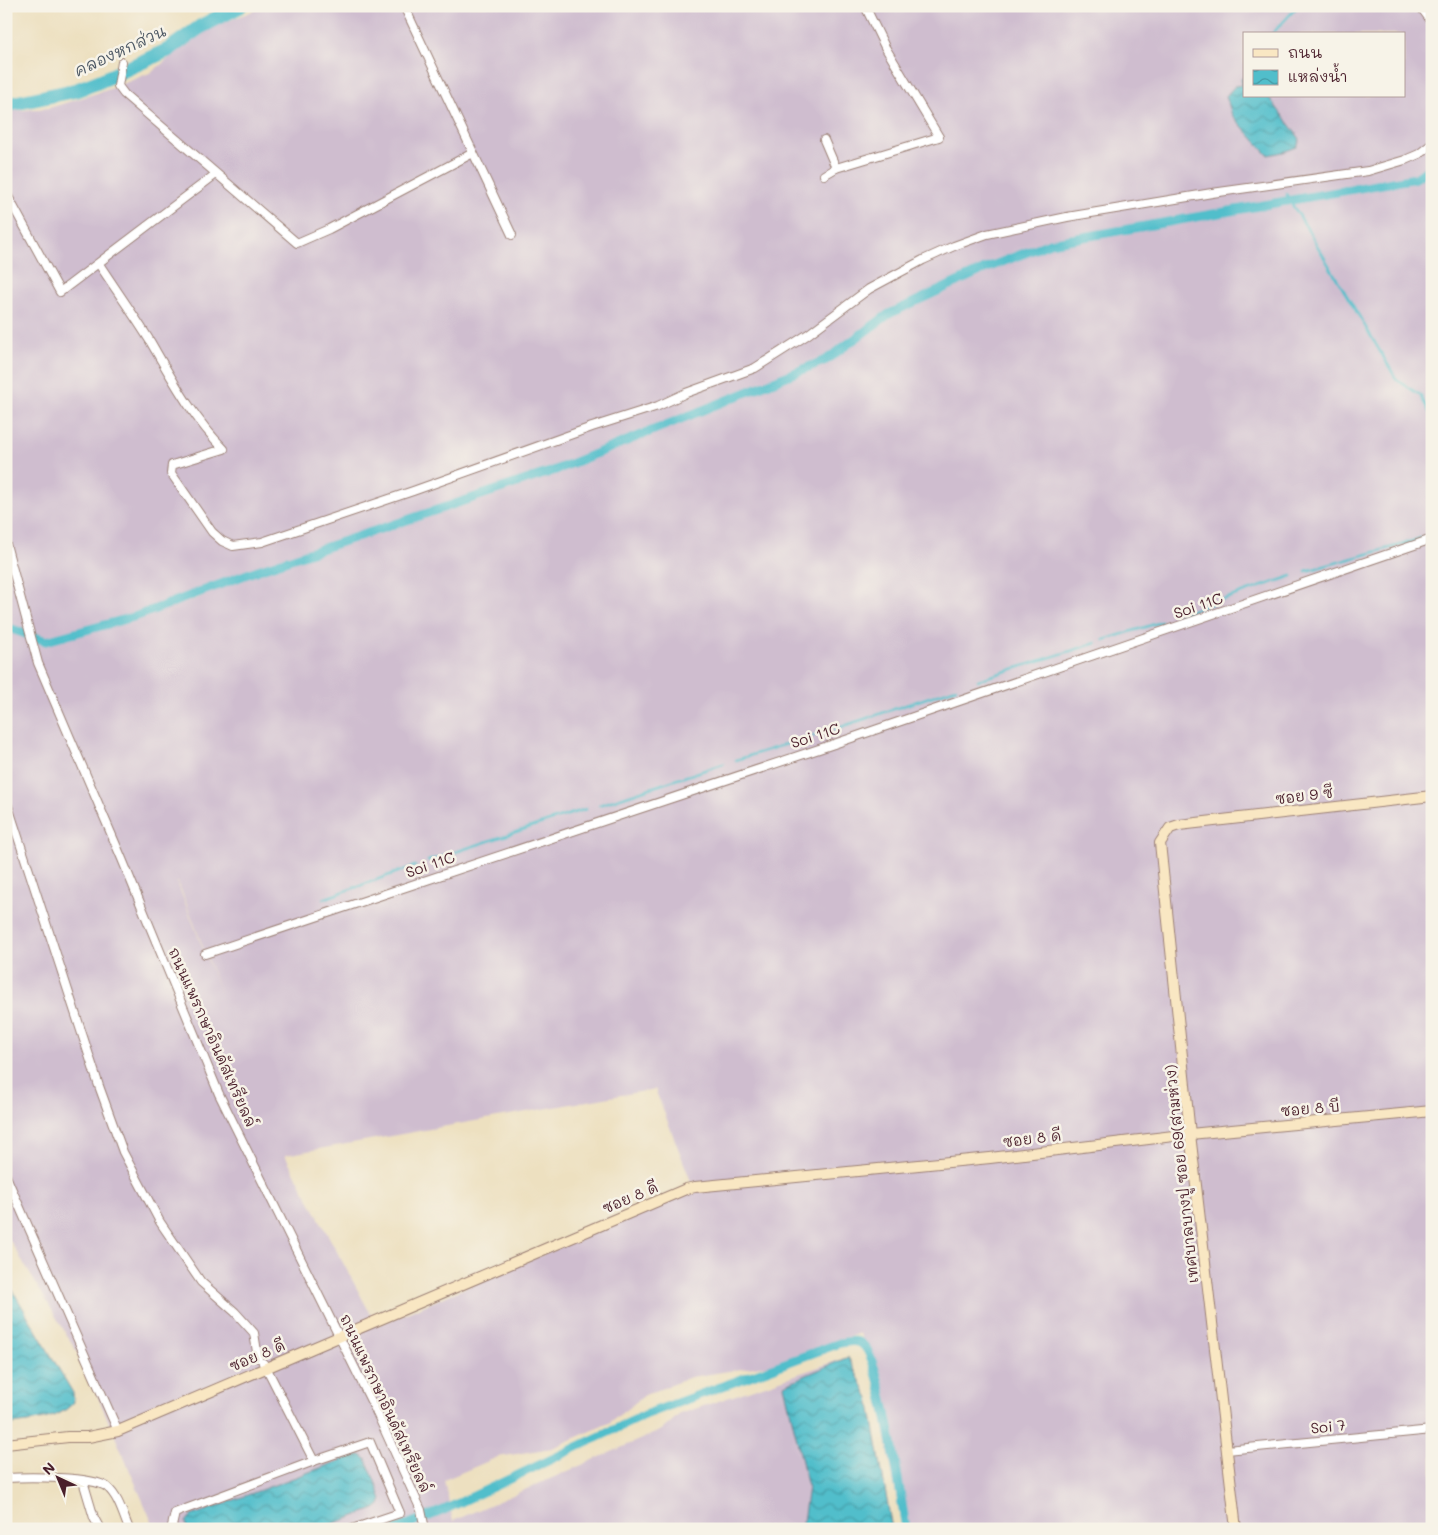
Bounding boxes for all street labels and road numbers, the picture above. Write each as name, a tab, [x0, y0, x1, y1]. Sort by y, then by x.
street label: Soi 11C	[1171, 587, 1226, 623]
street label: Soi 11C	[788, 718, 843, 752]
street label: ซอย 9 ซี	[1274, 782, 1334, 808]
street label: Soi 11C	[403, 846, 458, 882]
street label: ถนนแพรกษาอินดัสเทรียลล์	[164, 944, 262, 1130]
street label: เทศบาลบางปู ซอย 69(สามห่วง)	[1160, 1064, 1204, 1284]
street label: ซอย 8 บี	[1280, 1095, 1340, 1121]
street label: ซอย 8 ดี	[1001, 1124, 1063, 1152]
street label: ซอย 8 ดี	[599, 1176, 661, 1218]
street label: ถนนแพรกษาอินดัสเทรียลล์	[336, 1310, 436, 1495]
street label: ซอย 8 ดี	[226, 1334, 288, 1376]
street label: Soi 7	[1310, 1414, 1346, 1438]

